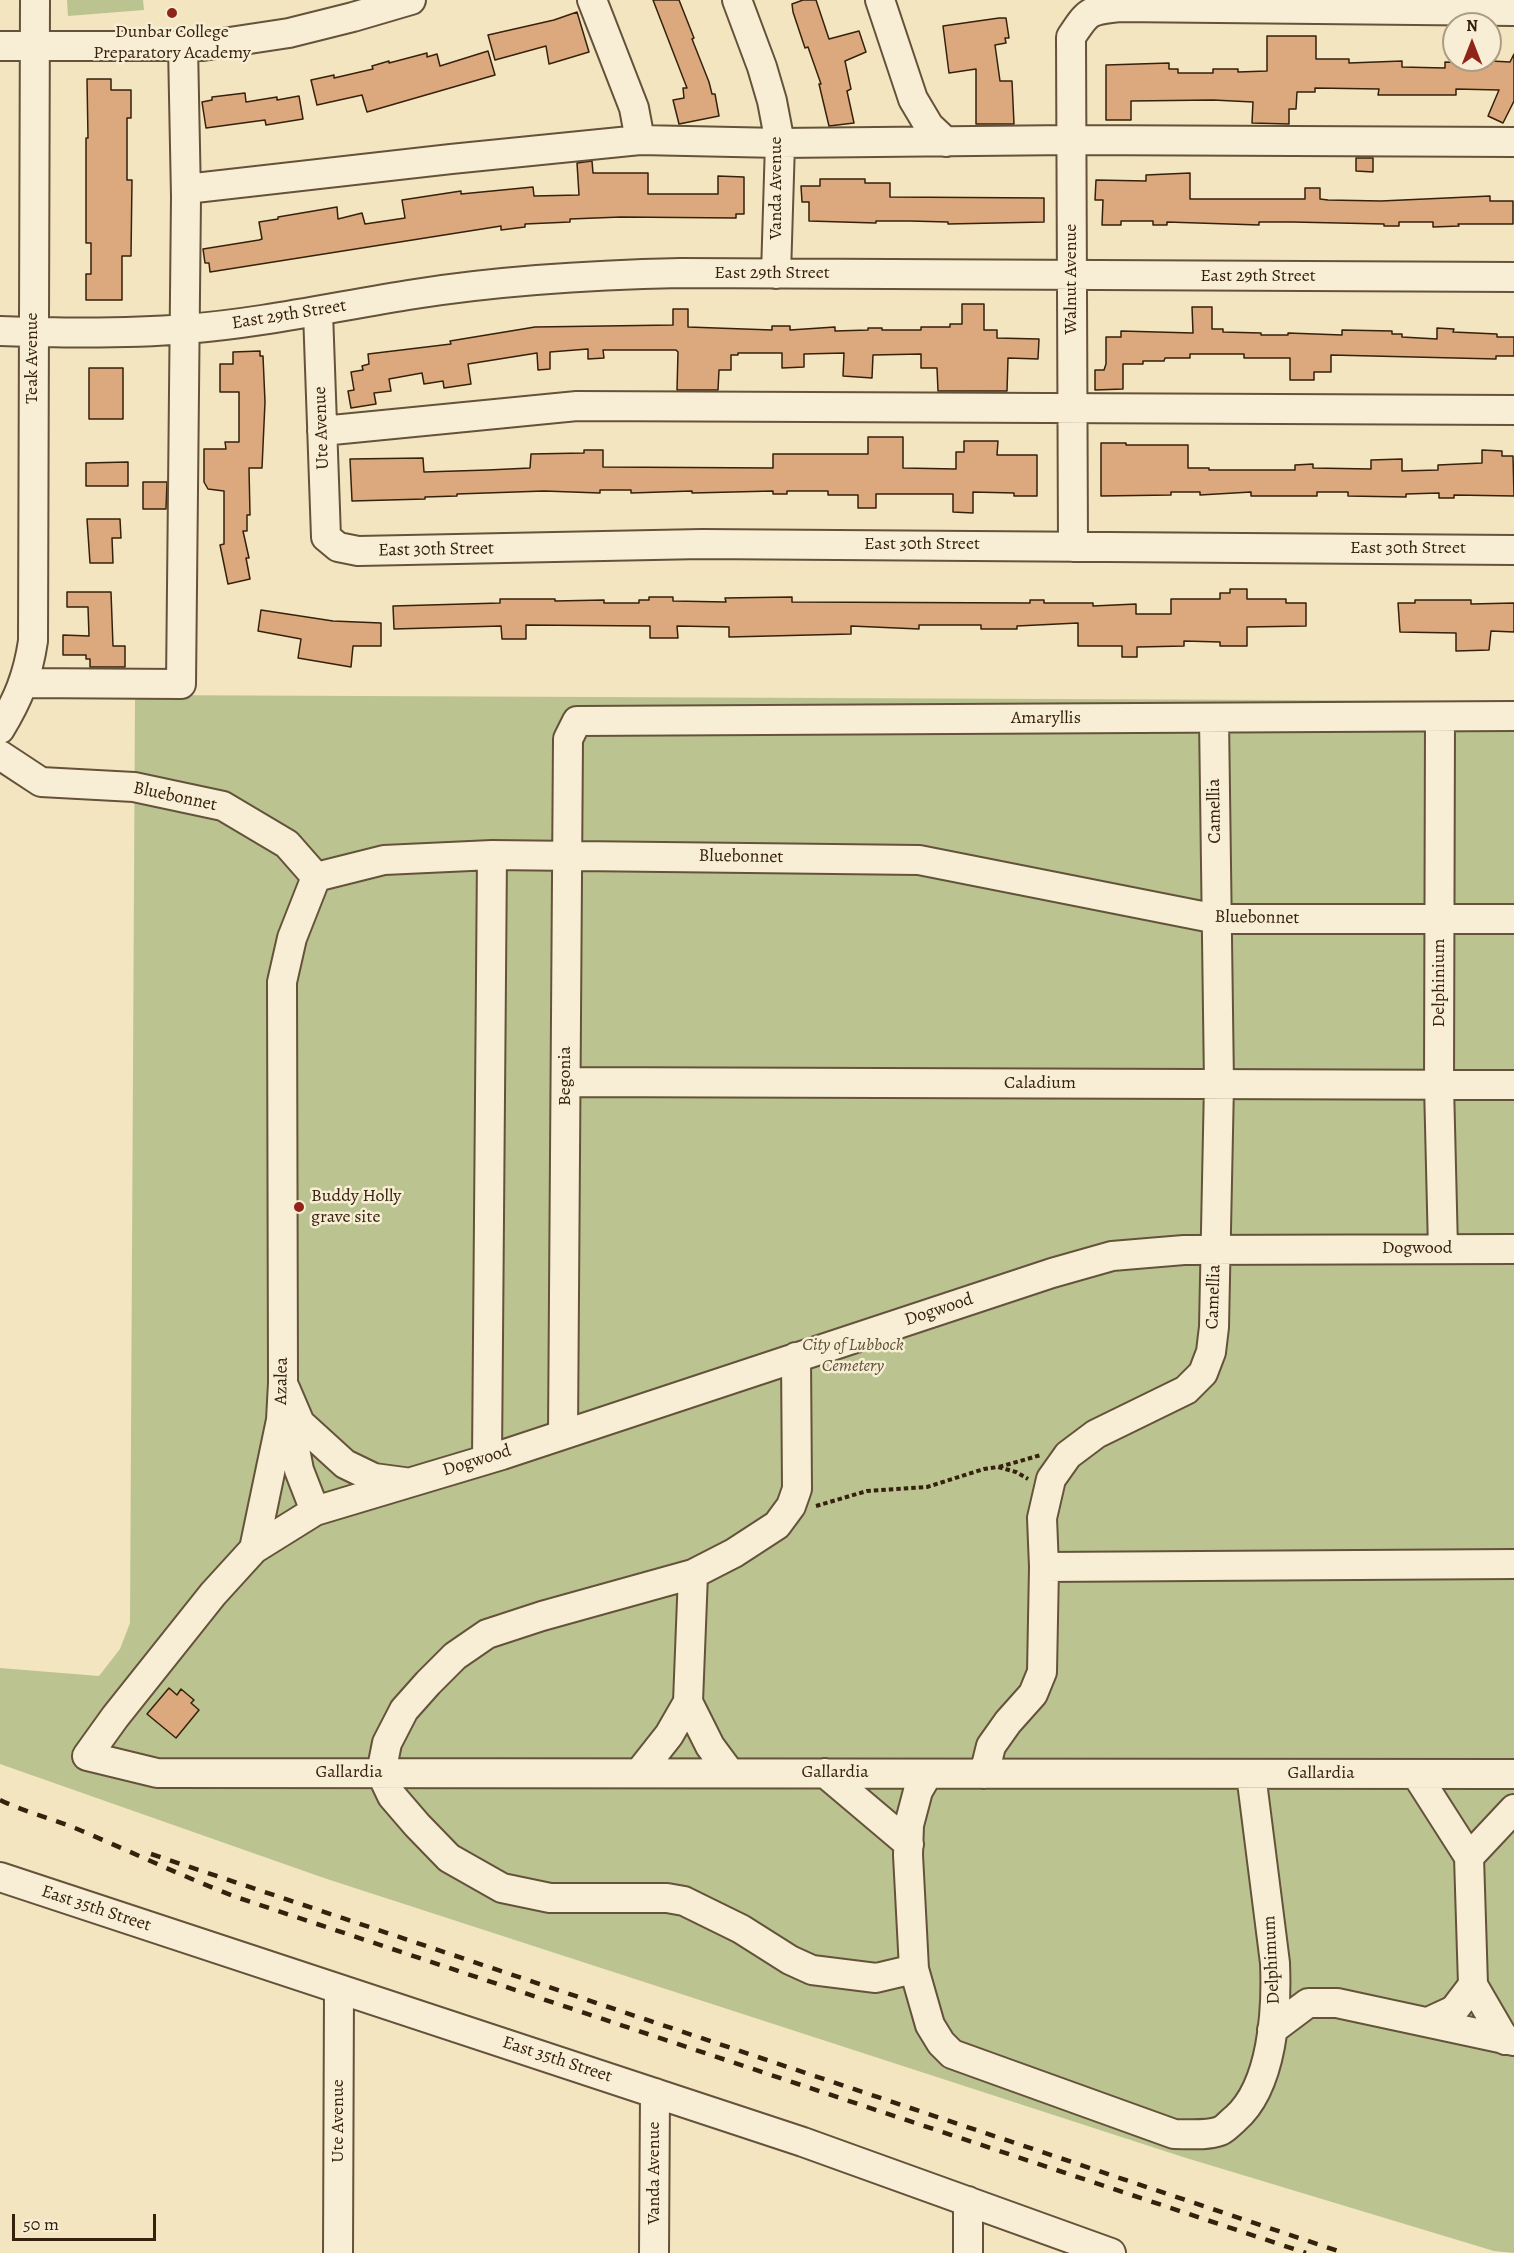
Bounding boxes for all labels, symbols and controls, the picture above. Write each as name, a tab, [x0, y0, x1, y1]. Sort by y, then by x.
marker: Dunbar College Preparatory Academy	[165, 6, 179, 20]
north arrow	[1442, 12, 1502, 72]
text: N	[1466, 15, 1478, 37]
place label: Dunbar College Preparatory Academy	[93, 22, 251, 64]
street label: Vanda Avenue	[766, 136, 788, 240]
street label: Walnut Avenue	[1061, 224, 1083, 334]
street label: East 29th Street	[714, 263, 830, 285]
street label: East 29th Street	[1200, 266, 1316, 288]
street label: East 29th Street	[230, 295, 348, 335]
street label: Teak Avenue	[22, 312, 44, 404]
street label: Ute Avenue	[310, 386, 334, 470]
street label: East 30th Street	[864, 534, 980, 556]
street label: East 30th Street	[378, 538, 494, 562]
street label: East 30th Street	[1350, 538, 1466, 560]
street label: Amaryllis	[1011, 708, 1081, 730]
street label: Bluebonnet	[131, 778, 219, 816]
street label: Camellia	[1204, 778, 1226, 844]
street label: Bluebonnet	[698, 845, 784, 869]
street label: Bluebonnet	[1214, 906, 1300, 930]
street label: Delphinium	[1429, 939, 1451, 1027]
street label: Begonia	[555, 1046, 577, 1106]
street label: Caladium	[1004, 1073, 1076, 1095]
place label: Buddy Holly grave site	[311, 1186, 401, 1228]
marker: Buddy Holly grave site	[292, 1200, 306, 1214]
street label: Dogwood	[1382, 1238, 1452, 1260]
street label: Camellia	[1202, 1264, 1226, 1330]
street label: Dogwood	[902, 1289, 976, 1331]
park label: City of Lubbock Cemetery	[802, 1335, 904, 1378]
street label: Azalea	[271, 1357, 293, 1405]
street label: Dogwood	[440, 1440, 514, 1482]
street label: Gallardia	[315, 1762, 383, 1784]
street label: Gallardia	[801, 1762, 869, 1784]
street label: Gallardia	[1287, 1763, 1355, 1785]
street label: East 35th Street	[38, 1881, 154, 1937]
street label: Delphimum	[1259, 1915, 1285, 2005]
street label: East 35th Street	[499, 2032, 615, 2088]
street label: Ute Avenue	[328, 2079, 350, 2163]
street label: Vanda Avenue	[644, 2121, 666, 2225]
scale bar	[15, 2202, 159, 2240]
text: 50 m	[23, 2212, 59, 2236]

